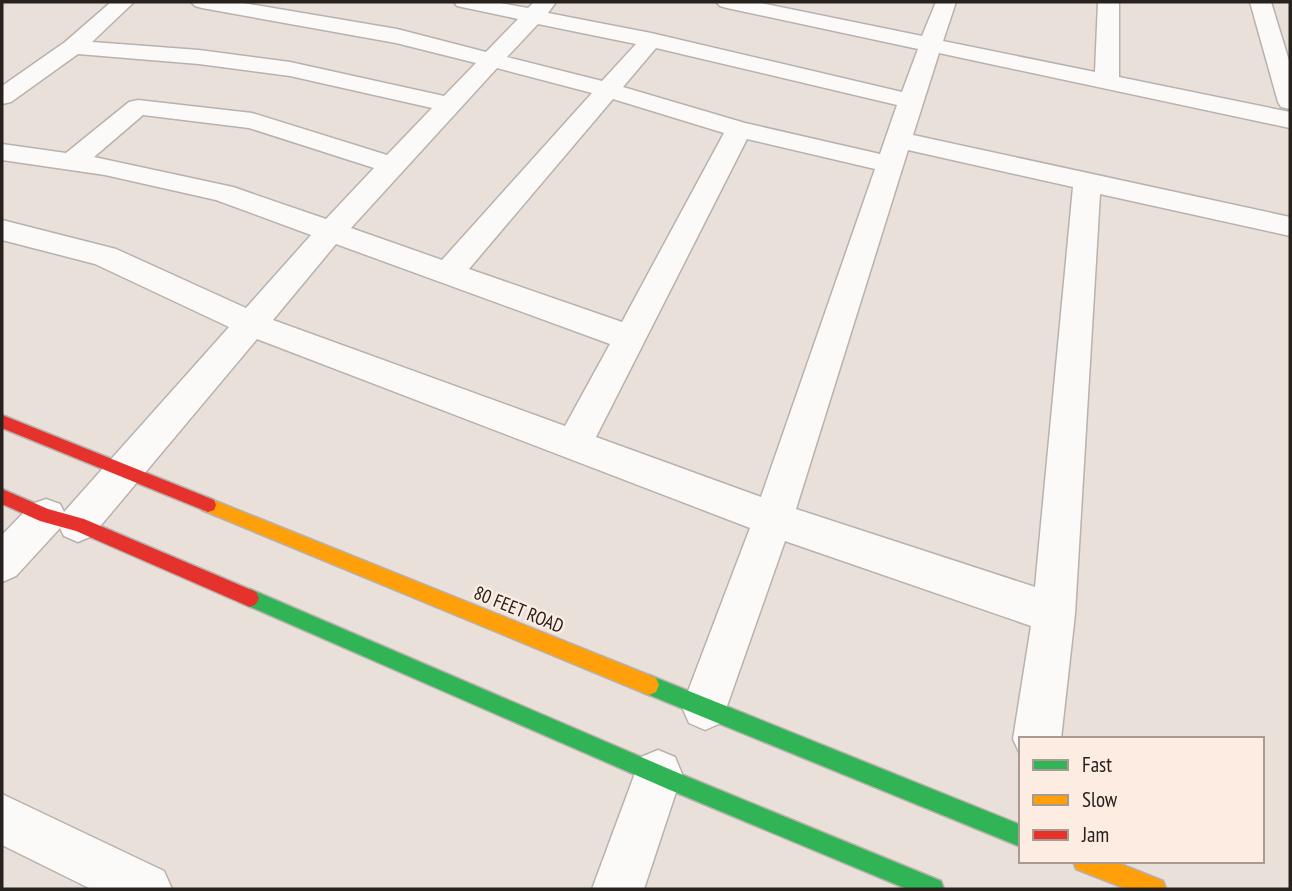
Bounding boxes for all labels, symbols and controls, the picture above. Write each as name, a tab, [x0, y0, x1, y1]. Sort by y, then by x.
street label: 80 FEET ROAD	[471, 580, 567, 638]
legend	[1019, 737, 1264, 863]
text: Fast	[1082, 751, 1112, 778]
text: Slow	[1082, 786, 1118, 813]
text: Jam	[1081, 821, 1109, 848]

